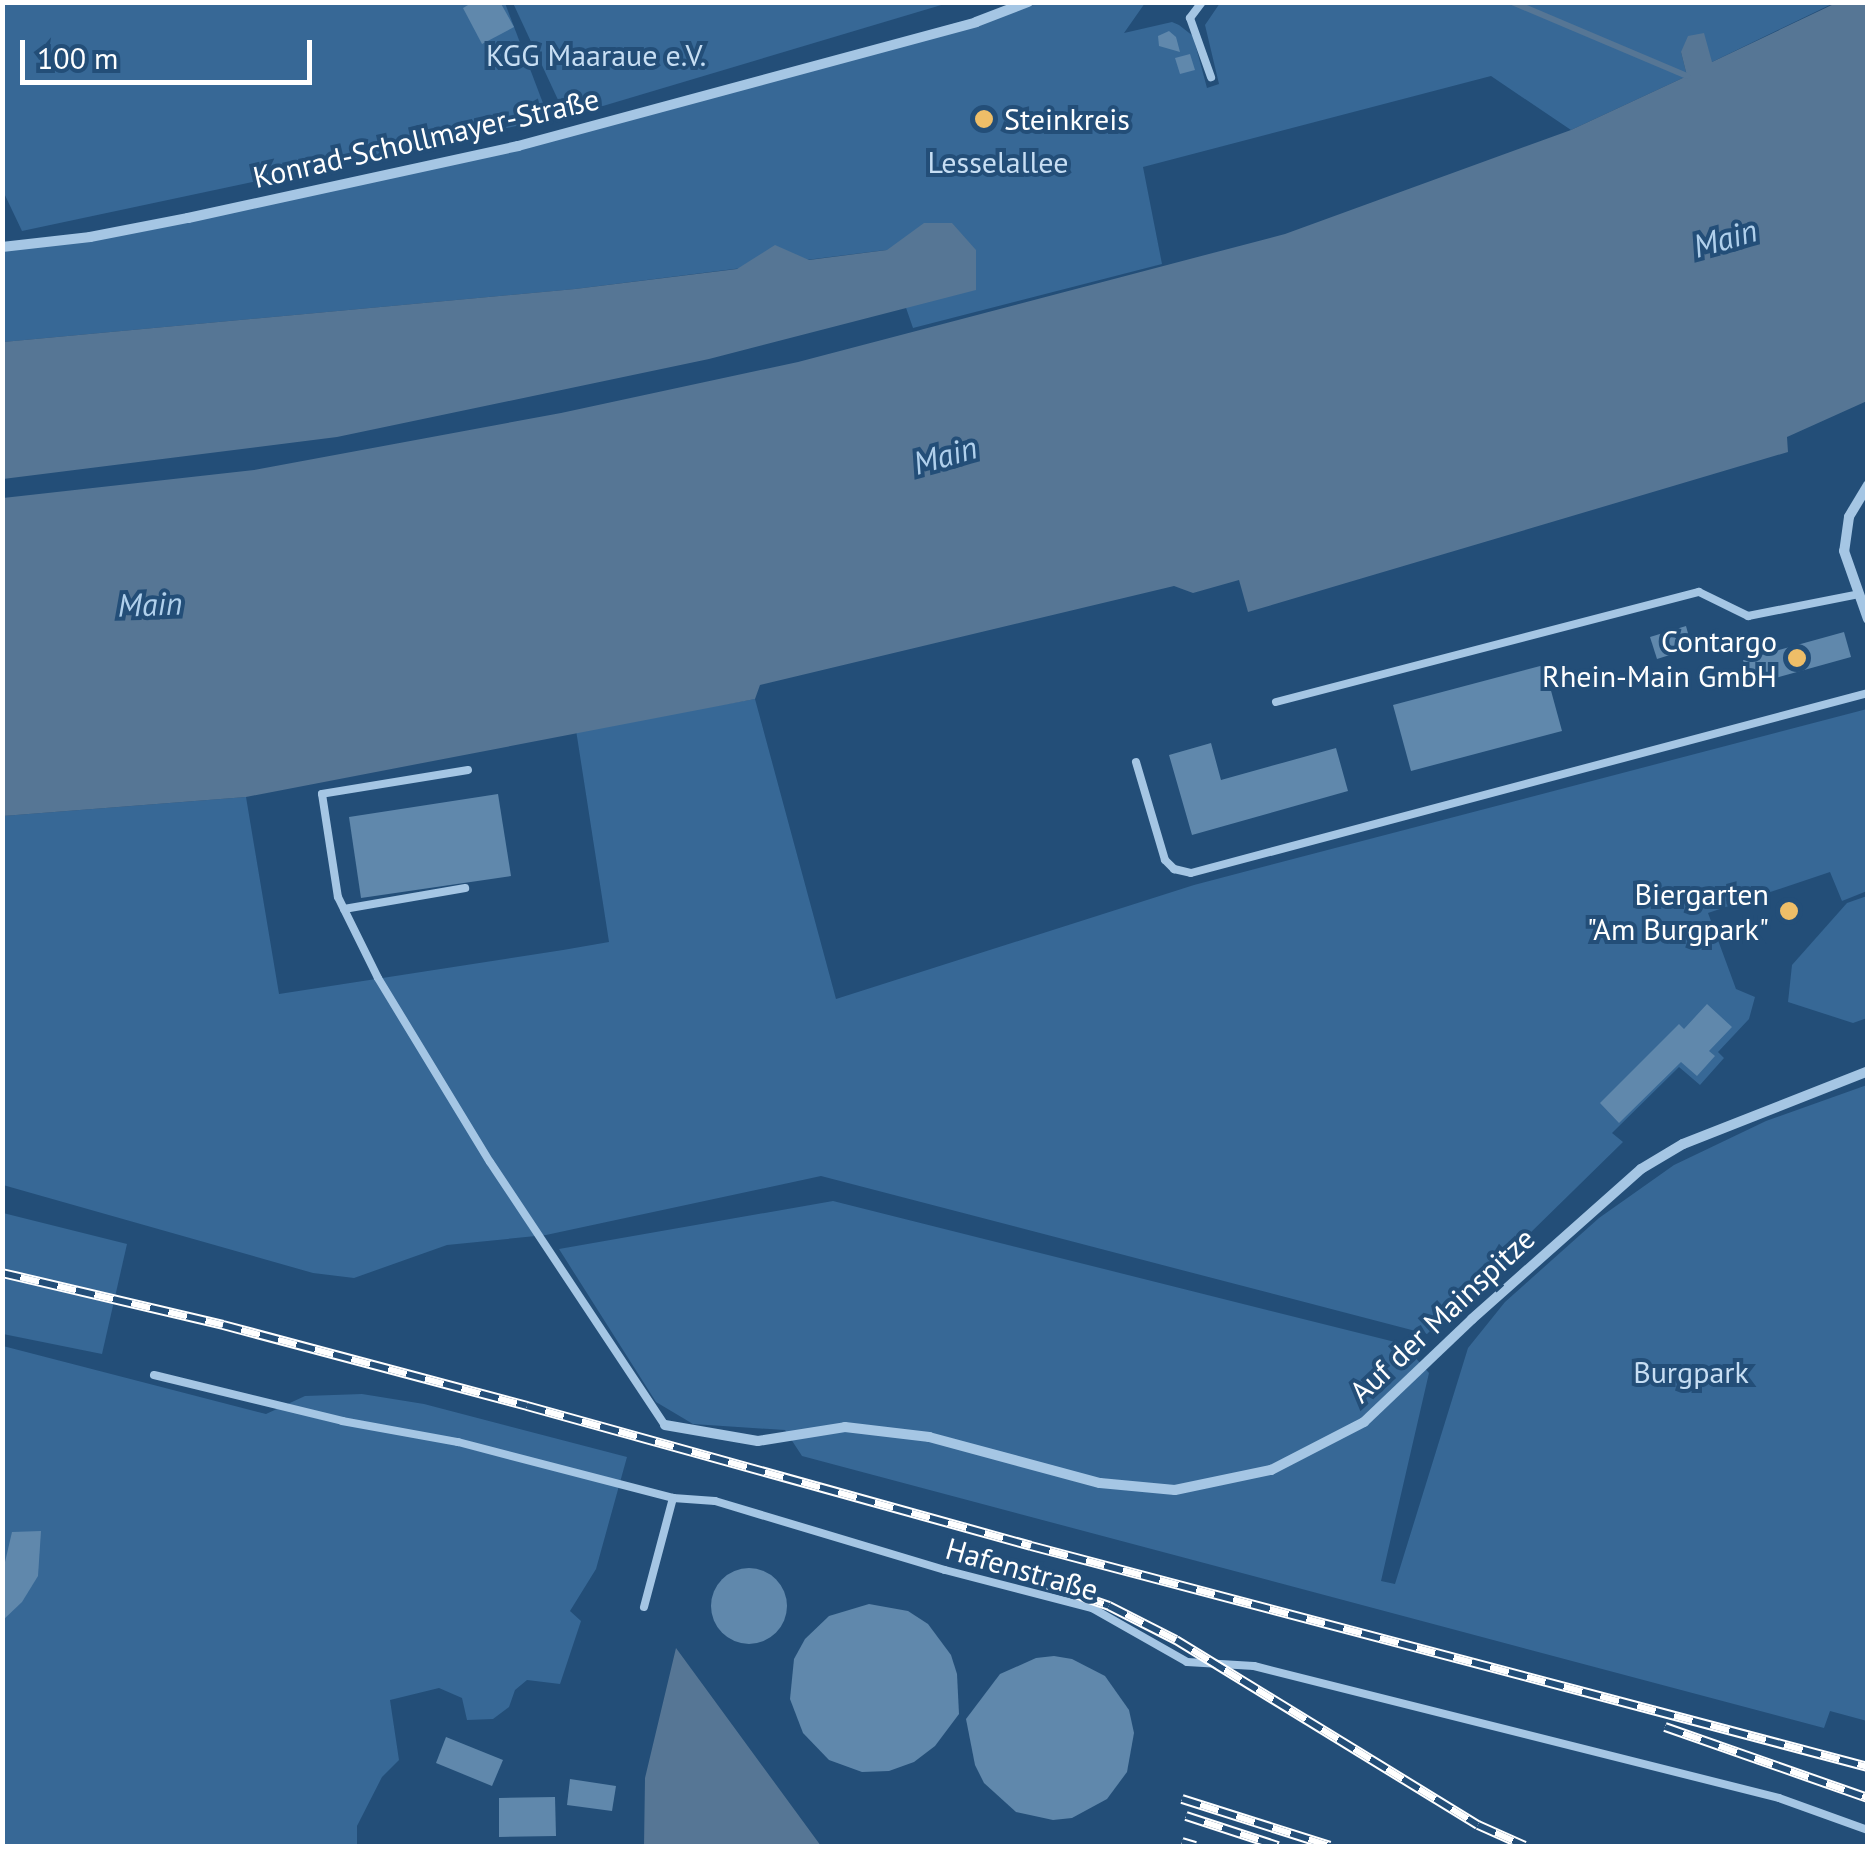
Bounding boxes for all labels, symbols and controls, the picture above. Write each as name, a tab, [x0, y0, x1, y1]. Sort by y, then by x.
scale bar	[25, 20, 318, 82]
park label: KGG Maaraue e.V.	[486, 37, 706, 73]
text: 100 m	[37, 38, 118, 77]
street label: Konrad-Schollmayer-Straße	[249, 81, 603, 195]
place label: Steinkreis	[1004, 101, 1130, 137]
marker: Steinkreis	[973, 108, 995, 130]
park label: Lesselallee	[928, 144, 1068, 180]
water label: Main	[1689, 211, 1761, 265]
water label: Main	[909, 428, 981, 482]
water label: Main	[117, 584, 183, 624]
place label: Contargo Rhein-Main GmbH	[1542, 623, 1777, 694]
marker: Contargo Rhein-Main GmbH	[1786, 647, 1808, 669]
place label: Biergarten "Am Burgpark"	[1587, 876, 1769, 946]
marker: Biergarten "Am Burgpark"	[1778, 900, 1800, 922]
street label: Auf der Mainspitze	[1342, 1220, 1542, 1410]
park label: Burgpark	[1633, 1354, 1749, 1390]
street label: Hafenstraße	[942, 1530, 1102, 1608]

